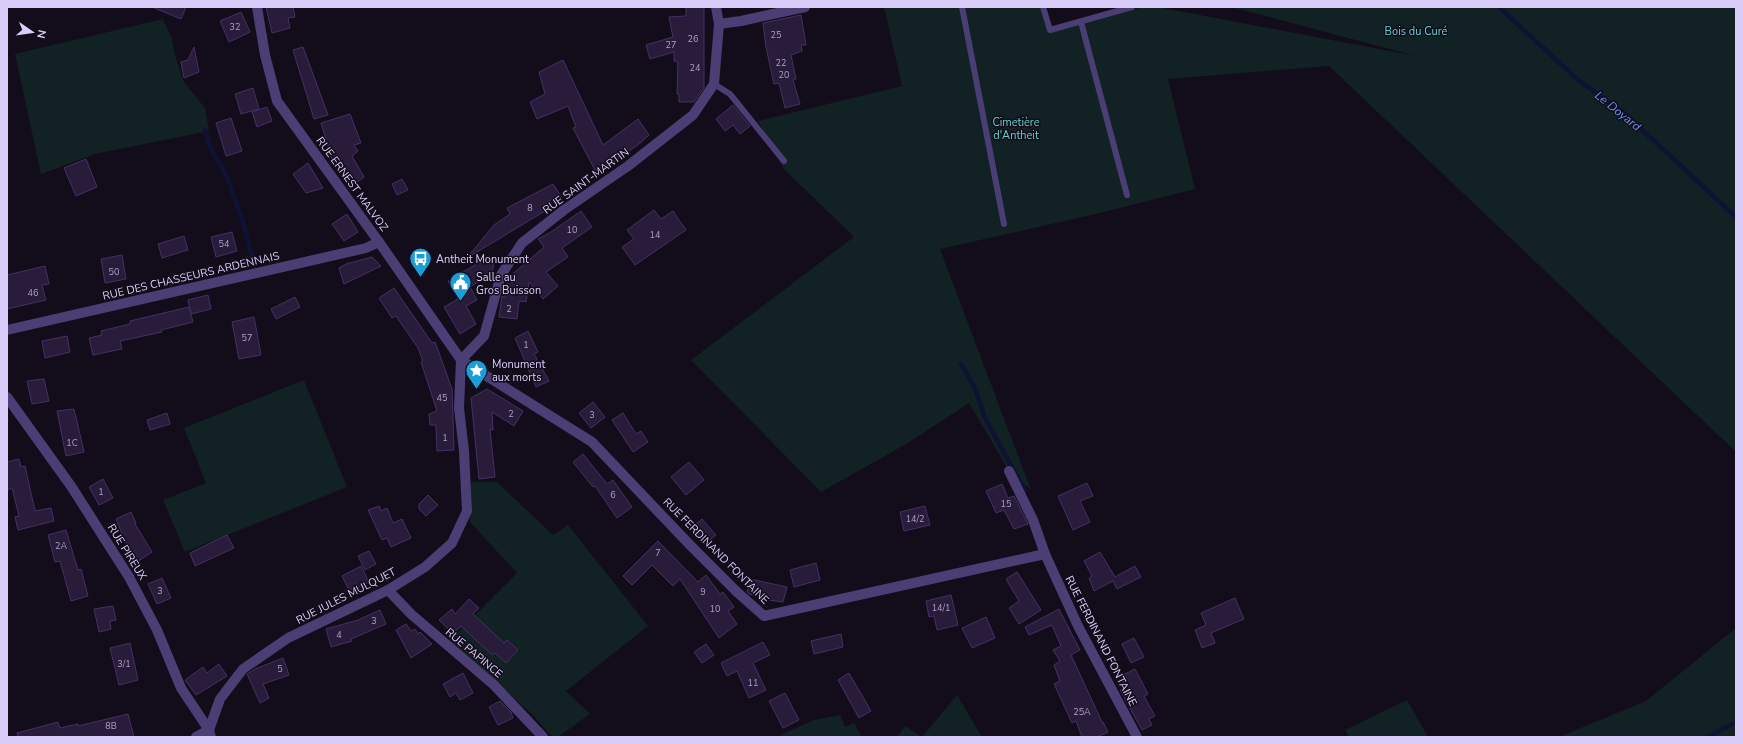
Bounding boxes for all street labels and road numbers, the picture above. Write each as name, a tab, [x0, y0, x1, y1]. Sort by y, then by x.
street label: RUE ERNEST MALVOZ	[313, 134, 392, 235]
street label: RUE SAINT-MARTIN	[540, 145, 632, 217]
street label: RUE DES CHASSEURS ARDENNAIS	[101, 248, 281, 304]
street label: RUE FERDINAND FONTAINE	[660, 495, 772, 607]
street label: RUE PIREUX	[104, 521, 151, 583]
street label: RUE JULES MULQUET	[293, 564, 399, 628]
street label: RUE FERDINAND FONTAINE	[1062, 573, 1140, 709]
street label: RUE PAPINCE	[442, 625, 506, 681]

